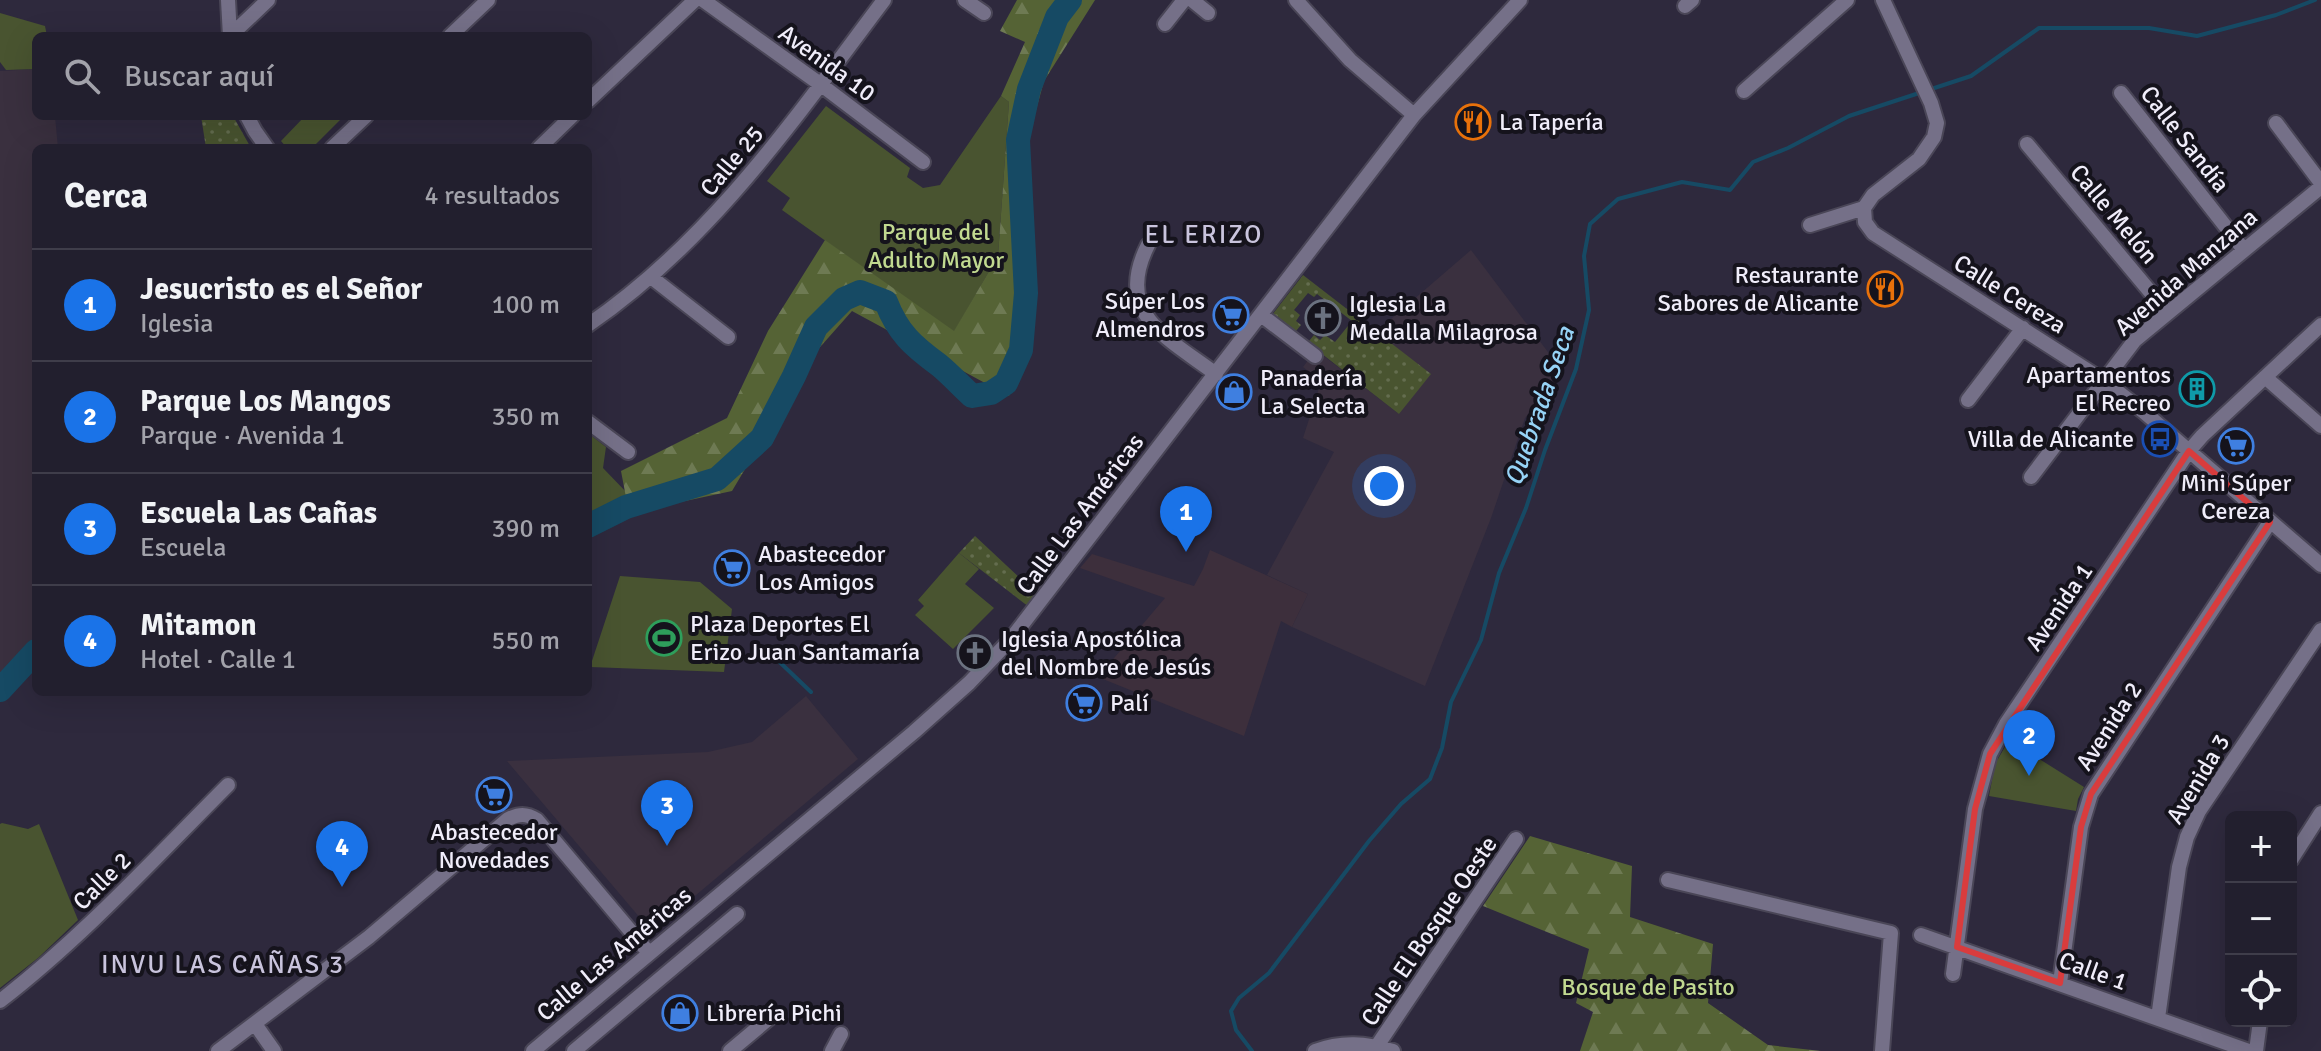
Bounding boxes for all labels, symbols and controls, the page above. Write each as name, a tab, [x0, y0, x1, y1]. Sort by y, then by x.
street label: Avenida 10	[773, 18, 881, 108]
search box	[32, 32, 592, 120]
icon: search	[60, 54, 104, 98]
text: Buscar aquí	[124, 58, 274, 95]
street label: Calle Sandía	[2134, 80, 2236, 198]
restaurant icon: La Tapería	[1454, 103, 1492, 141]
place label: La Tapería	[1499, 107, 1604, 137]
street label: Calle 25	[694, 119, 770, 203]
street label: Calle Melón	[2064, 158, 2164, 270]
text: Cerca	[64, 175, 148, 217]
text: 4 resultados	[424, 180, 560, 212]
street label: Avenida Manzana	[2108, 202, 2264, 342]
park label: Parque del Adulto Mayor	[868, 217, 1004, 275]
district label: EL ERIZO	[1145, 219, 1263, 251]
street label: Calle Cereza	[1948, 248, 2072, 340]
place label: Restaurante Sabores de Alicante	[1658, 260, 1859, 318]
restaurant icon: Restaurante Sabores de Alicante	[1866, 270, 1904, 308]
text: Jesucristo es el Señor	[140, 271, 422, 308]
place label: Súper Los Almendros	[1095, 286, 1205, 344]
text: 1	[83, 289, 97, 321]
text: 100 m	[491, 289, 560, 321]
place label: Iglesia La Medalla Milagrosa	[1349, 289, 1538, 347]
supermarket icon: Súper Los Almendros	[1212, 296, 1250, 334]
church icon: Iglesia La Medalla Milagrosa	[1304, 299, 1342, 337]
text: Iglesia	[140, 308, 213, 340]
water label: Quebrada Seca	[1498, 322, 1582, 490]
place label: Apartamentos El Recreo	[2026, 360, 2171, 418]
place label: Panadería La Selecta	[1260, 363, 1366, 421]
building icon: Apartamentos El Recreo	[2178, 370, 2216, 408]
shop icon: Panadería La Selecta	[1215, 373, 1253, 411]
text: Parque Los Mangos	[140, 383, 391, 420]
text: 2	[83, 401, 97, 433]
text: 350 m	[491, 401, 560, 433]
text: Parque · Avenida 1	[140, 420, 345, 452]
bus stop icon: Villa de Alicante	[2141, 420, 2179, 458]
place label: Villa de Alicante	[1968, 424, 2134, 454]
supermarket icon: Mini Súper Cereza	[2217, 427, 2255, 465]
street label: Calle Las Américas	[1010, 428, 1150, 600]
your location	[1364, 466, 1404, 506]
place label: Mini Súper Cereza	[2181, 468, 2292, 526]
pin: 1	[1160, 486, 1212, 552]
text: Escuela Las Cañas	[140, 495, 377, 532]
text: 3	[83, 513, 97, 545]
text: 390 m	[491, 513, 560, 545]
text: Escuela	[140, 532, 226, 564]
place label: Abastecedor Los Amigos	[758, 539, 886, 597]
supermarket icon: Abastecedor Los Amigos	[713, 549, 751, 587]
street label: Avenida 1	[2019, 557, 2099, 657]
text: Mitamon	[140, 607, 257, 644]
place label: Plaza Deportes El Erizo Juan Santamaría	[690, 609, 920, 667]
sports icon: Plaza Deportes El Erizo Juan Santamaría	[645, 619, 683, 657]
place label: Iglesia Apostólica del Nombre de Jesús	[1001, 624, 1211, 682]
text: 4	[83, 625, 97, 657]
text: 550 m	[491, 625, 560, 657]
church icon: Iglesia Apostólica del Nombre de Jesús	[956, 634, 994, 672]
text: Hotel · Calle 1	[140, 644, 296, 676]
street label: Avenida 2	[2069, 676, 2149, 776]
supermarket icon: Palí	[1065, 684, 1103, 722]
place label: Palí	[1110, 688, 1149, 718]
pin: 2	[2003, 710, 2055, 776]
street label: Avenida 3	[2159, 729, 2237, 829]
supermarket icon: Abastecedor Novedades	[475, 776, 513, 814]
pin: 3	[641, 780, 693, 846]
map controls	[2225, 811, 2297, 1027]
button: +	[2225, 811, 2297, 883]
place label: Abastecedor Novedades	[430, 817, 558, 875]
pin: 4	[316, 821, 368, 887]
street label: Calle El Bosque Oeste	[1354, 830, 1504, 1032]
street label: Calle 2	[67, 846, 137, 916]
street label: Calle Las Américas	[530, 880, 698, 1028]
button: −	[2225, 883, 2297, 955]
street label: Calle 1	[2055, 945, 2131, 997]
district label: INVU LAS CAÑAS 3	[101, 949, 345, 981]
button: locate	[2225, 955, 2297, 1027]
park label: Bosque de Pasito	[1561, 972, 1735, 1002]
shop icon: Librería Pichi	[661, 994, 699, 1032]
place label: Librería Pichi	[706, 998, 842, 1028]

